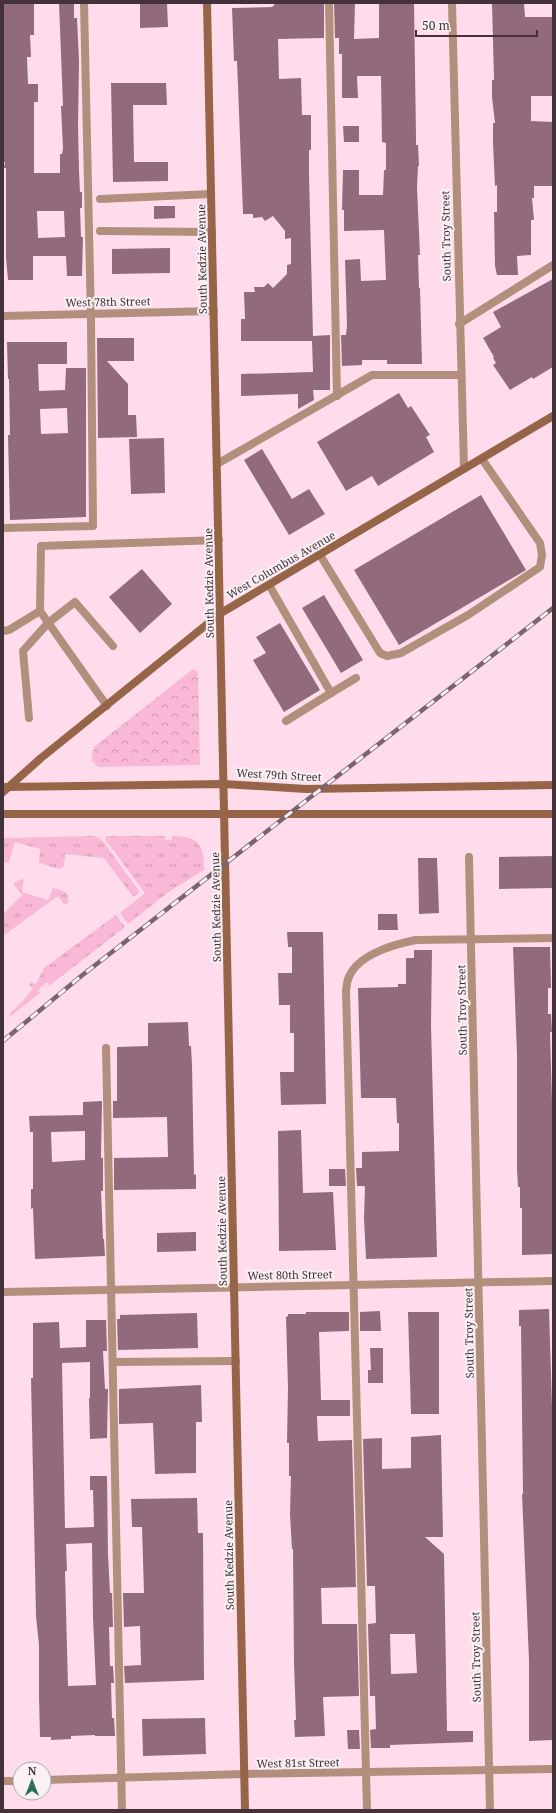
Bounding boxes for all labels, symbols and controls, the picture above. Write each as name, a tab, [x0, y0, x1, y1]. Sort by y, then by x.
scale bar	[416, 12, 537, 38]
text: 50 m	[422, 17, 450, 34]
street label: South Troy Street	[437, 190, 454, 282]
street label: South Kedzie Avenue	[193, 204, 210, 314]
street label: West 78th Street	[65, 293, 151, 310]
street label: West Columbus Avenue	[224, 527, 338, 602]
street label: South Kedzie Avenue	[200, 528, 217, 638]
street label: West 79th Street	[236, 765, 322, 784]
street label: South Kedzie Avenue	[207, 852, 224, 962]
street label: South Troy Street	[453, 964, 470, 1056]
street label: South Kedzie Avenue	[213, 1176, 230, 1286]
street label: West 80th Street	[247, 1266, 333, 1283]
street label: South Troy Street	[460, 1287, 477, 1379]
street label: South Kedzie Avenue	[220, 1500, 237, 1610]
street label: South Troy Street	[467, 1611, 484, 1703]
street label: West 81st Street	[256, 1754, 340, 1771]
north arrow	[12, 1761, 52, 1801]
text: N	[28, 1763, 37, 1778]

